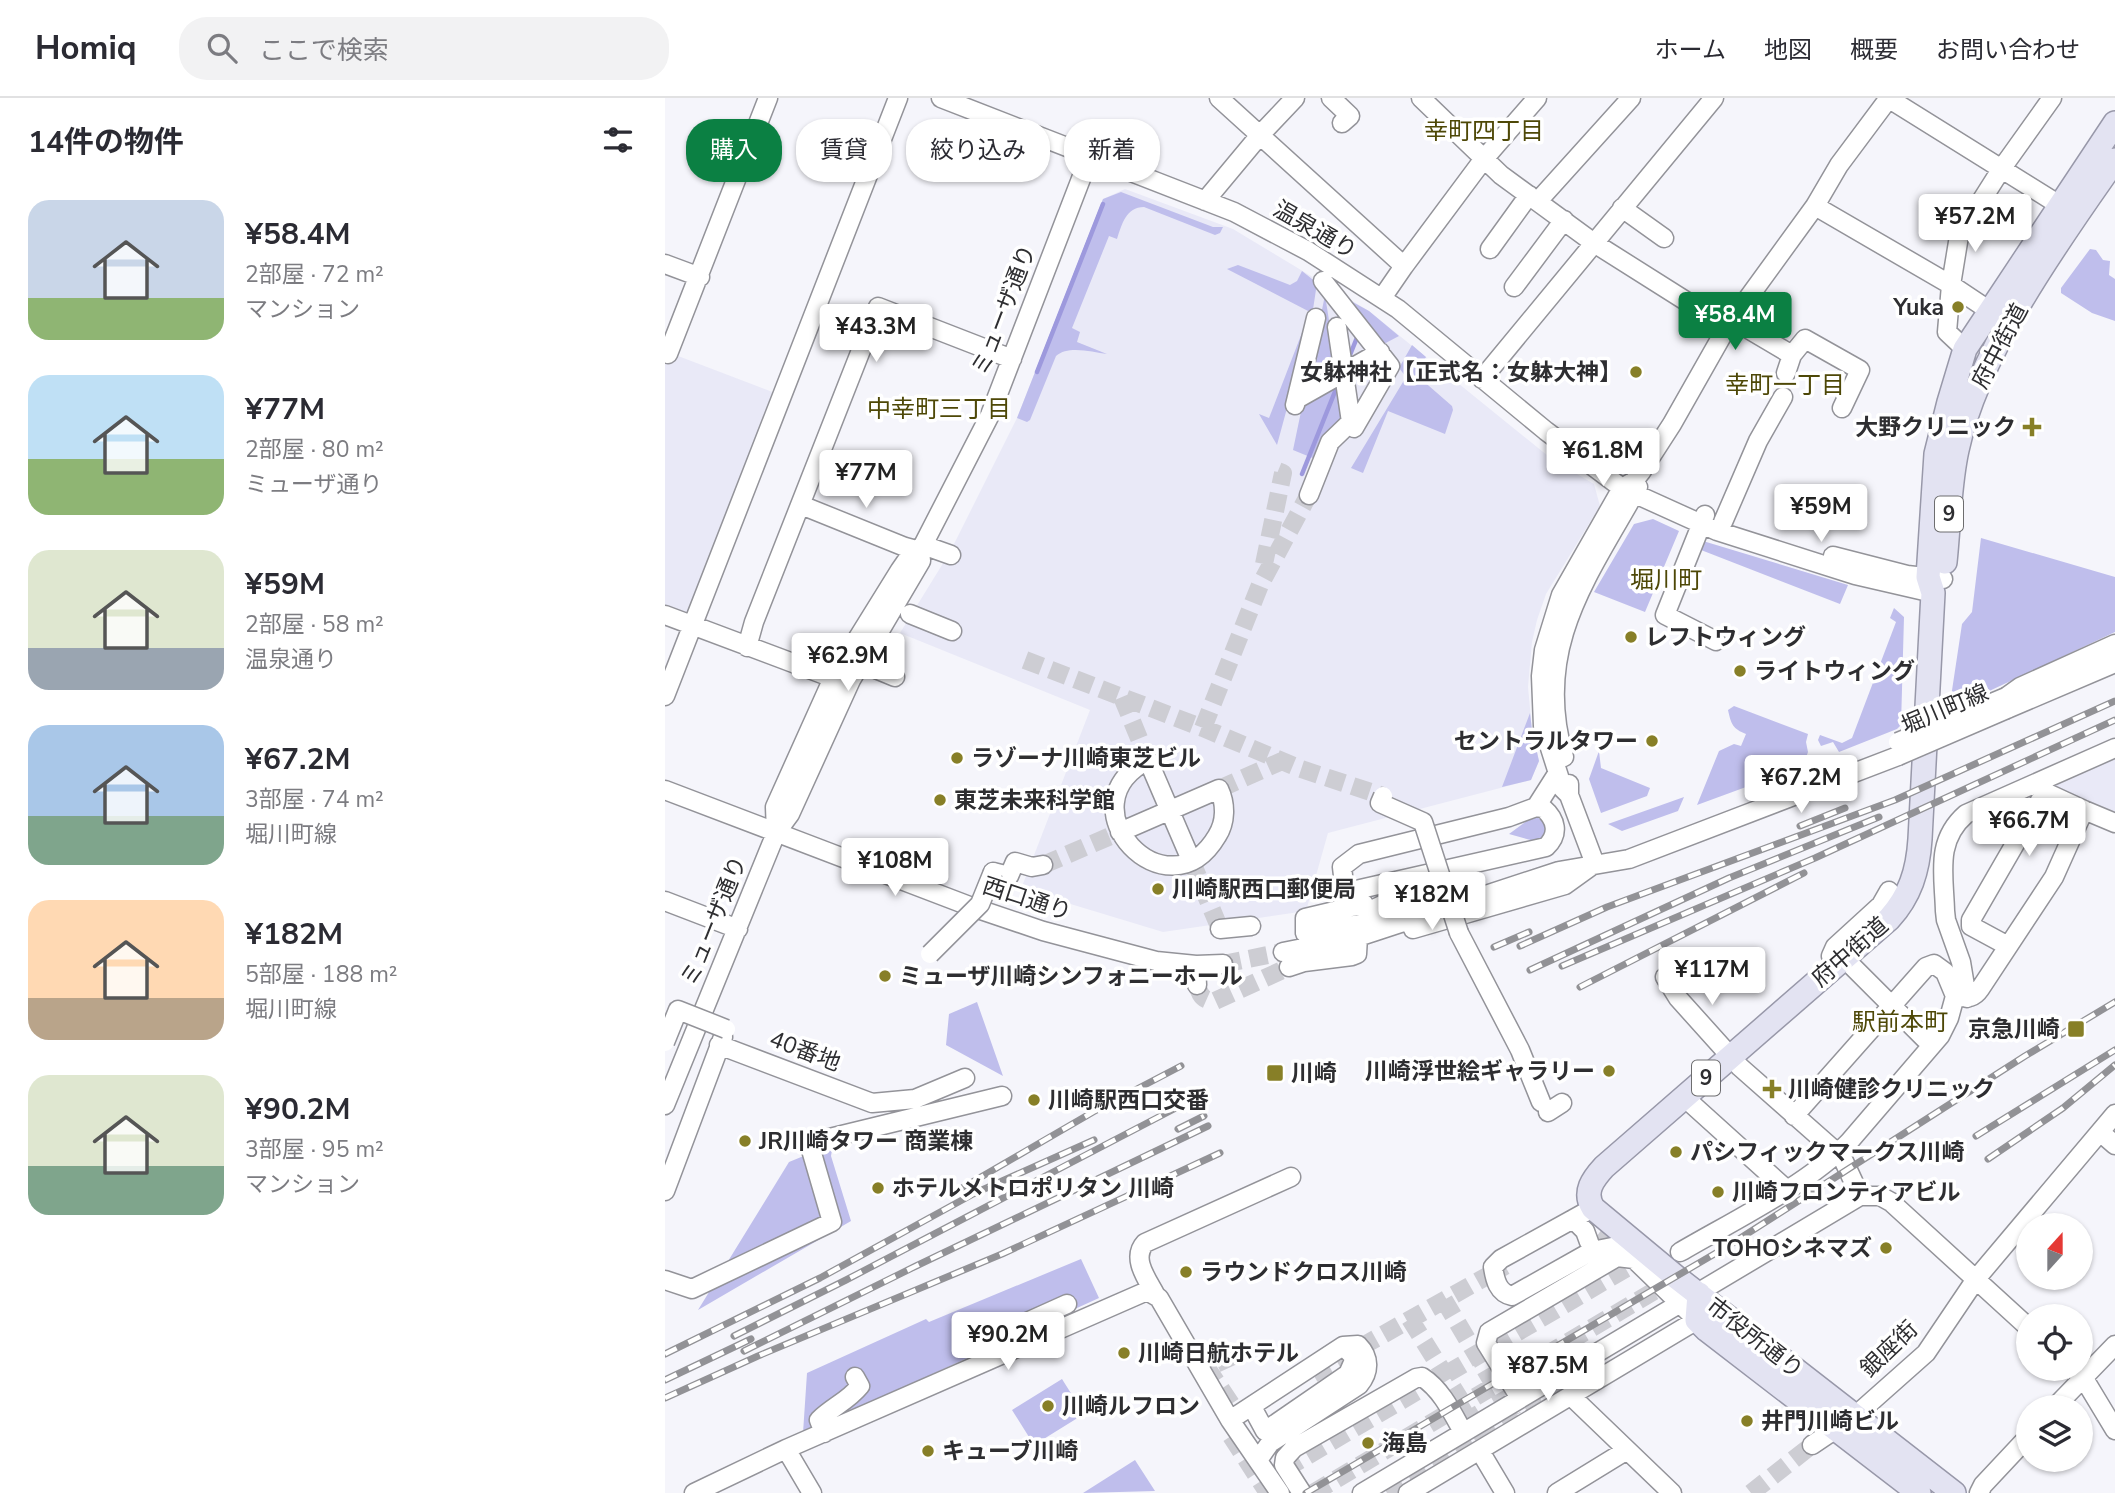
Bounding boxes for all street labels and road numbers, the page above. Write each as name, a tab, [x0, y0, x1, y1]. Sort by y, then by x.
street label: 温泉通り	[1267, 194, 1363, 266]
street label: ミューザ通り	[965, 240, 1043, 380]
street label: 府中街道	[1965, 298, 2035, 394]
road number: 9	[1935, 496, 1963, 532]
street label: 堀川町線	[1897, 677, 1993, 741]
street label: ミューザ通り	[674, 851, 754, 991]
street label: 西口通り	[978, 870, 1076, 928]
street label: 府中街道	[1805, 910, 1895, 994]
street label: 40番地	[765, 1023, 845, 1079]
road number: 9	[1692, 1060, 1720, 1096]
street label: 市役所通り	[1700, 1290, 1810, 1386]
street label: 銀座街	[1853, 1314, 1925, 1384]

